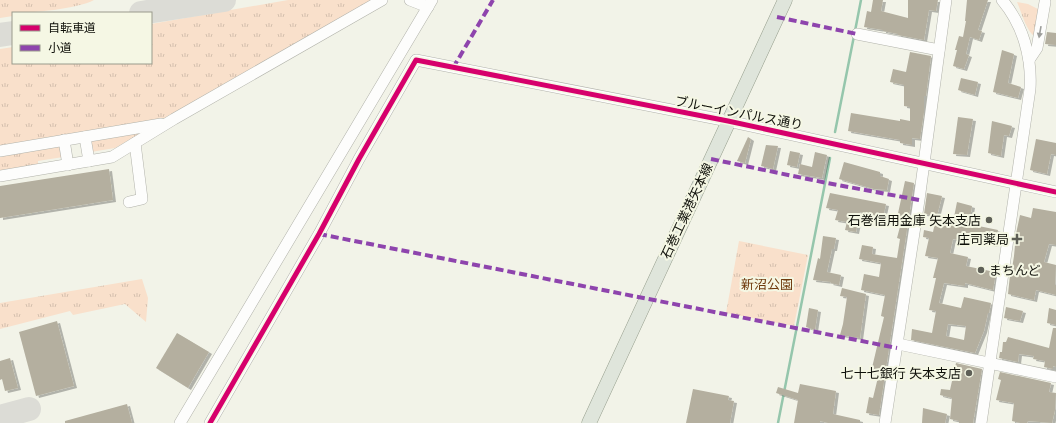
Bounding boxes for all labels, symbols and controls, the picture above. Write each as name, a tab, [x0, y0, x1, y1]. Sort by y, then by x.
legend	[12, 12, 152, 64]
text: 自転車道	[48, 21, 96, 35]
one-way arrow	[1037, 26, 1043, 38]
text: 小道	[48, 41, 72, 55]
street label: ブルーインパルス通り	[674, 93, 804, 133]
street label: 石巻工業港矢本線	[658, 161, 716, 261]
place label: 石巻信用金庫 矢本支店	[848, 213, 981, 228]
marker: 石巻信用金庫 矢本支店	[984, 215, 994, 225]
place label: 庄司薬局	[957, 232, 1009, 247]
marker: 庄司薬局	[1012, 234, 1022, 244]
place label: まちんど	[989, 263, 1041, 278]
marker: まちんど	[976, 265, 986, 275]
park label: 新沼公園	[741, 277, 793, 292]
place label: 七十七銀行 矢本支店	[841, 366, 961, 381]
marker: 七十七銀行 矢本支店	[964, 368, 974, 378]

